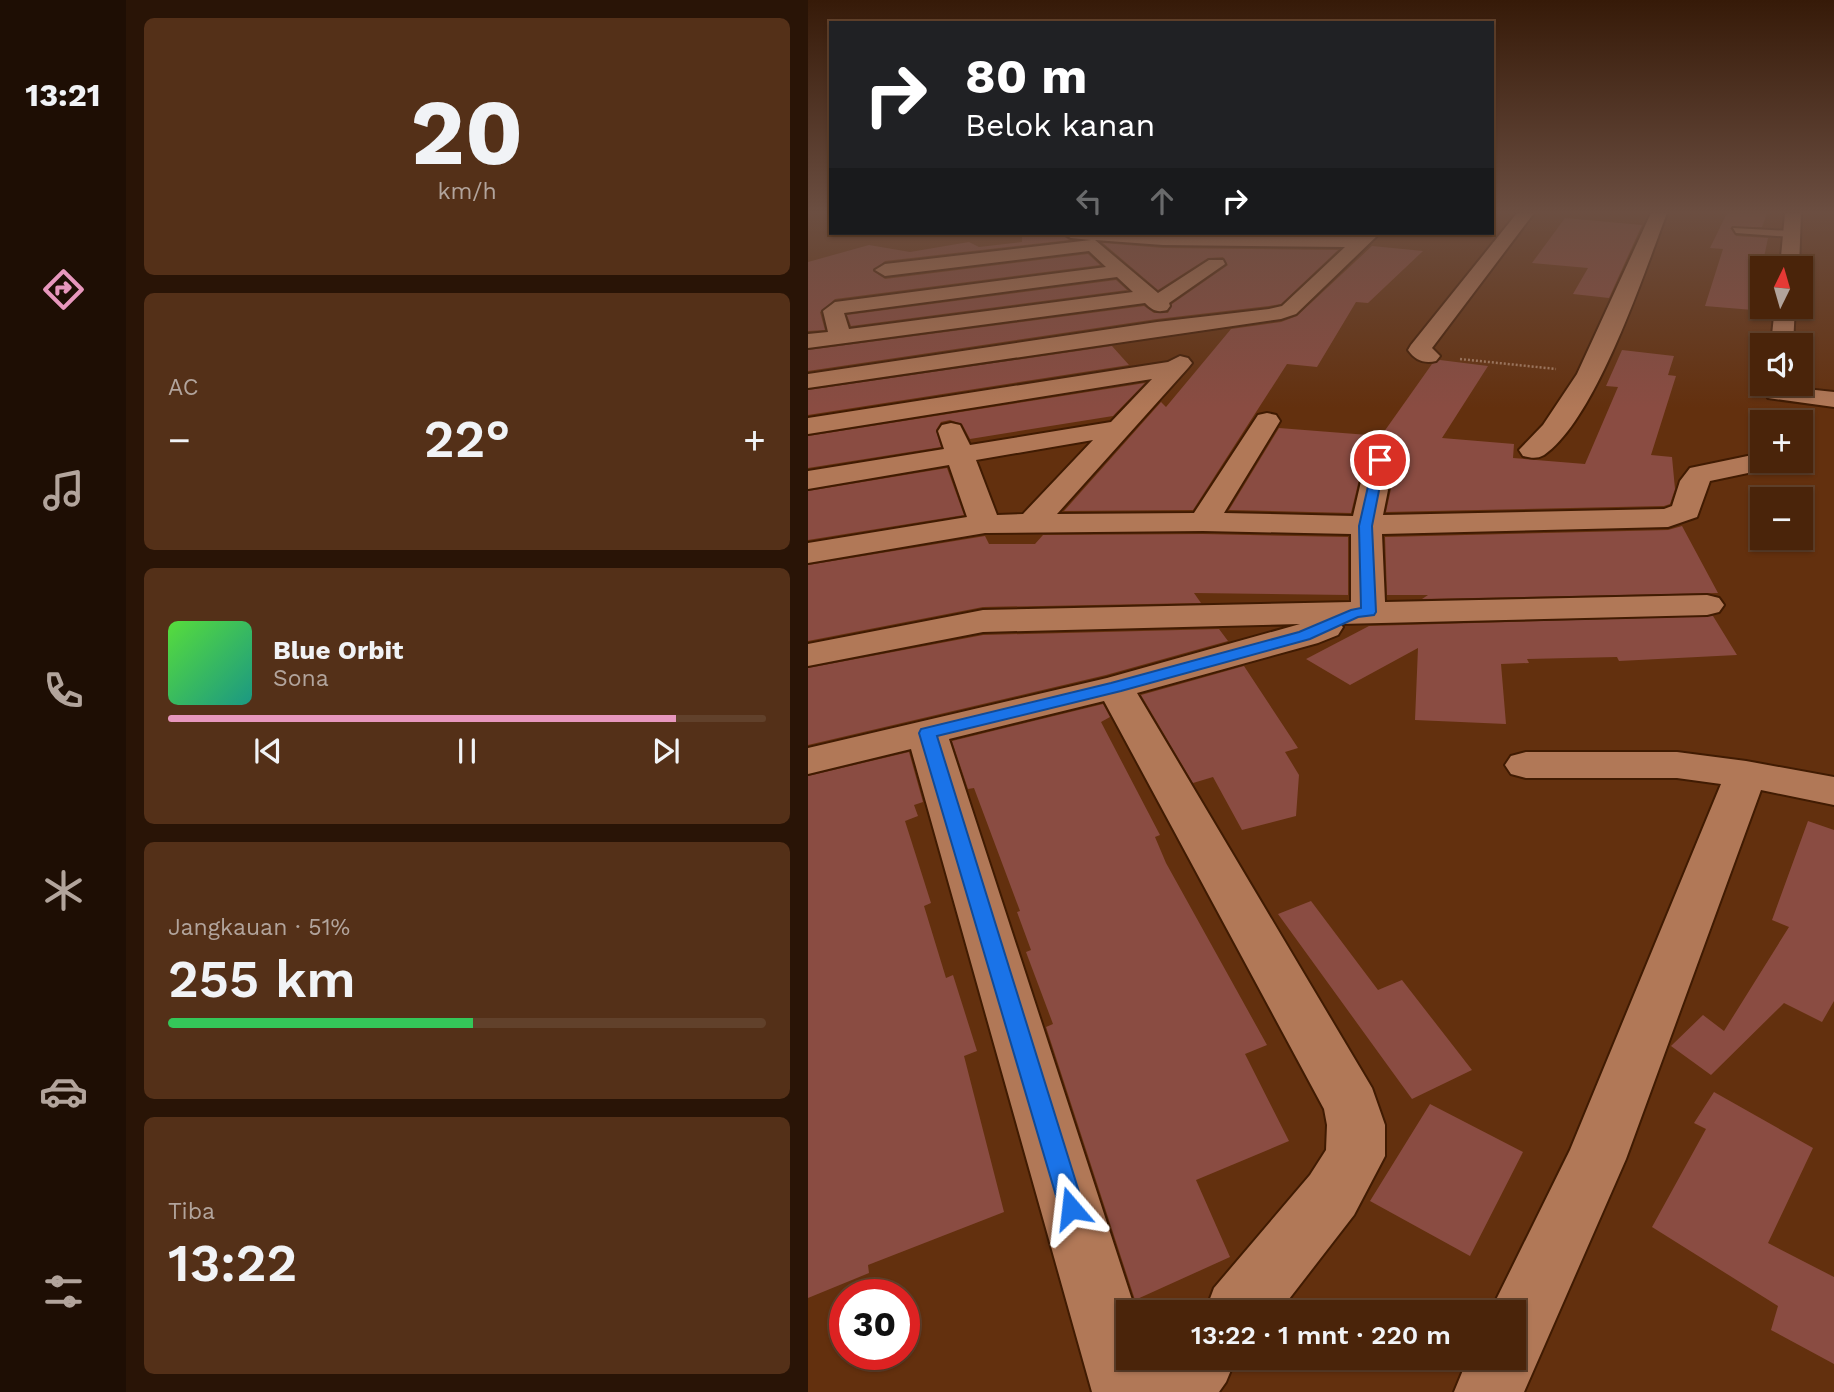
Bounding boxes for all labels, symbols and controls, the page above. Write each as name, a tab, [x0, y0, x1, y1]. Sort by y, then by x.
text: 80 m	[965, 47, 1087, 105]
icon: right	[850, 49, 941, 140]
text: 13:21	[25, 76, 101, 114]
text: 20	[411, 79, 523, 186]
text: Belok kanan	[965, 106, 1155, 144]
text: km/h	[437, 178, 497, 205]
icon: left	[1070, 182, 1108, 220]
icon: ahead	[1143, 182, 1181, 220]
icon: right	[1216, 182, 1254, 220]
north arrow	[1750, 256, 1812, 318]
map controls	[1750, 256, 1813, 550]
icon: directions	[39, 265, 88, 314]
button: sound	[1750, 333, 1813, 396]
text: AC	[168, 374, 198, 401]
text: 22°	[424, 409, 510, 470]
button: +	[1750, 410, 1813, 473]
text: −	[168, 418, 191, 462]
text: +	[743, 418, 766, 462]
pin	[1350, 430, 1410, 490]
icon: arrive	[1361, 441, 1399, 479]
icon: music	[39, 466, 88, 515]
button: −	[1750, 487, 1813, 550]
text: Blue Orbit	[273, 635, 403, 665]
text: Sona	[273, 665, 329, 692]
icon: phone	[39, 666, 88, 715]
icon: previous	[249, 732, 287, 770]
icon: pause	[448, 732, 486, 770]
icon: next	[647, 732, 685, 770]
icon: climate	[39, 866, 88, 915]
text: Jangkauan · 51%	[168, 914, 350, 941]
text: 255 km	[168, 949, 356, 1010]
icon: car	[39, 1067, 88, 1116]
position arrow	[1034, 1171, 1108, 1245]
text: Tiba	[168, 1198, 215, 1225]
text: 13:22	[168, 1233, 297, 1294]
icon: filters	[39, 1267, 88, 1316]
speed limit sign: 30	[829, 1279, 920, 1370]
text: 13:22 · 1 mnt · 220 m	[1191, 1320, 1451, 1350]

